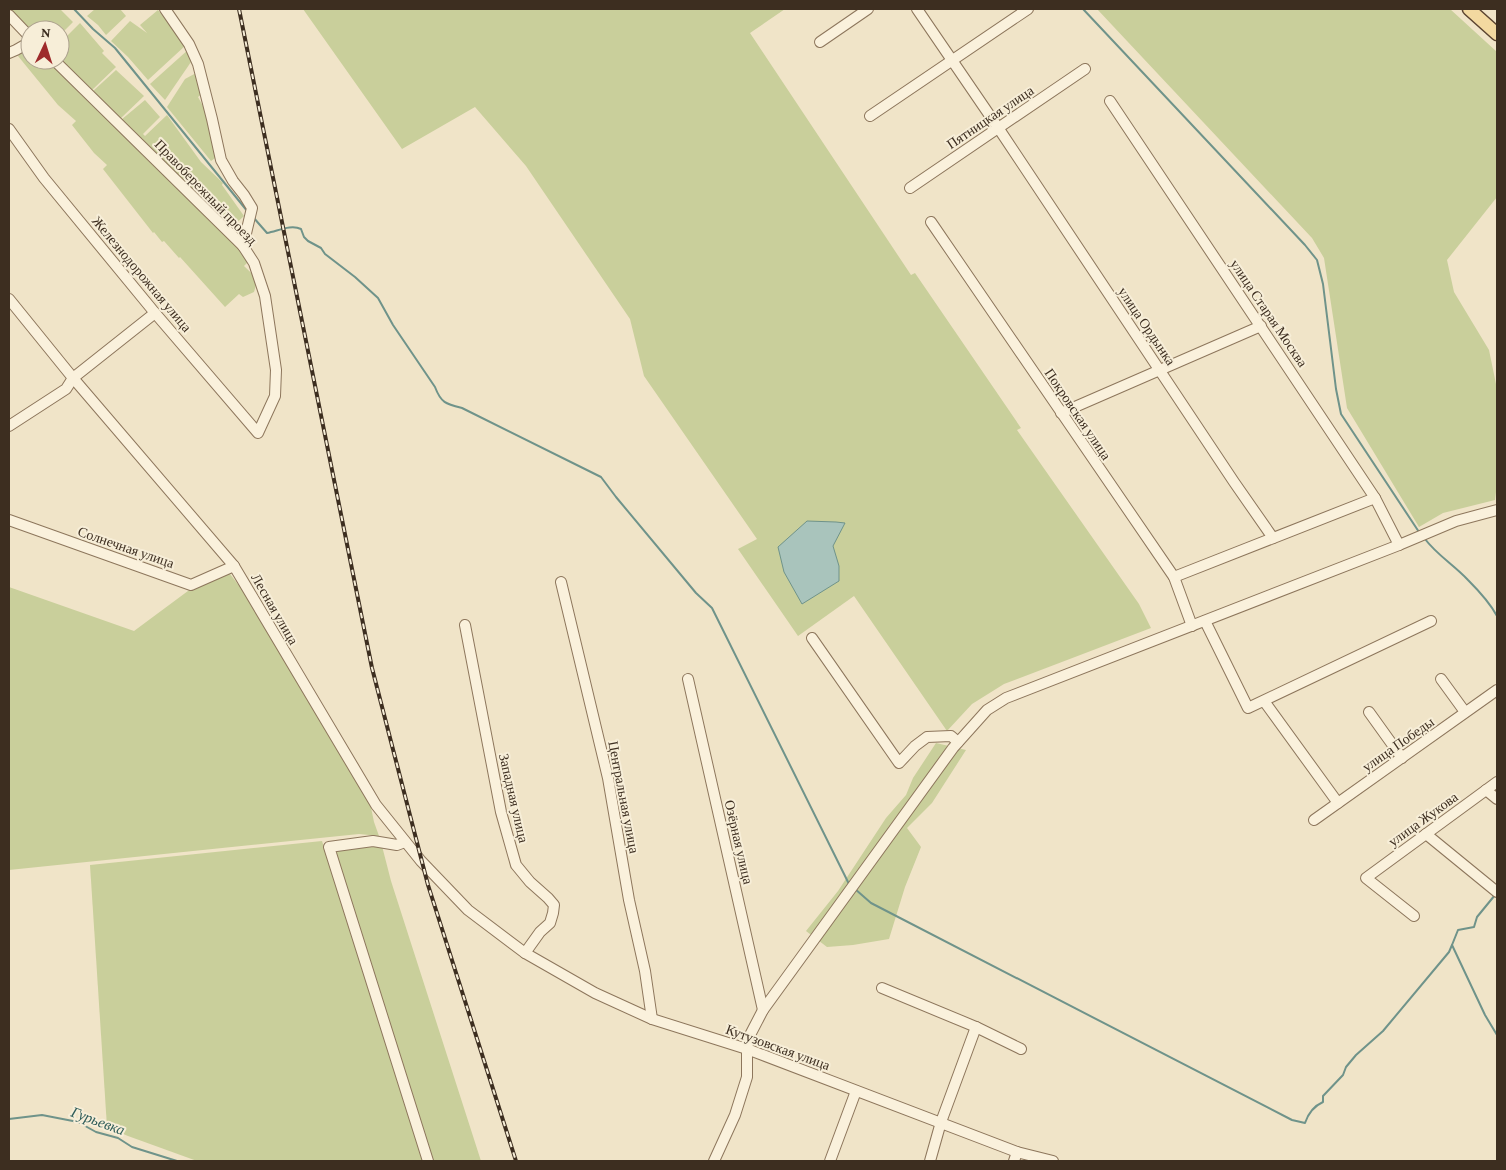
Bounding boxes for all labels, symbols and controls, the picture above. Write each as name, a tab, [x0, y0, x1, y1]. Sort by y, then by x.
north arrow	[20, 20, 70, 70]
text: N	[41, 24, 52, 40]
street label: Пятницкая улица	[943, 82, 1037, 152]
street label: Правобережный проезд	[151, 136, 261, 248]
street label: Железнодорожная улица	[89, 213, 195, 336]
street label: улица Старая Москва	[1227, 256, 1311, 370]
street label: улица Ордынка	[1115, 284, 1179, 369]
street label: Покровская улица	[1041, 365, 1115, 464]
street label: Солнечная улица	[76, 523, 177, 571]
street label: Лесная улица	[248, 571, 302, 648]
street label: улица Победы	[1359, 713, 1437, 775]
street label: Центральная улица	[605, 739, 643, 855]
street label: Западная улица	[496, 752, 532, 845]
street label: улица Жукова	[1385, 788, 1461, 850]
street label: Озёрная улица	[722, 798, 757, 887]
street label: Кутузовская улица	[724, 1021, 833, 1074]
water label: Гурьевка	[68, 1104, 127, 1138]

